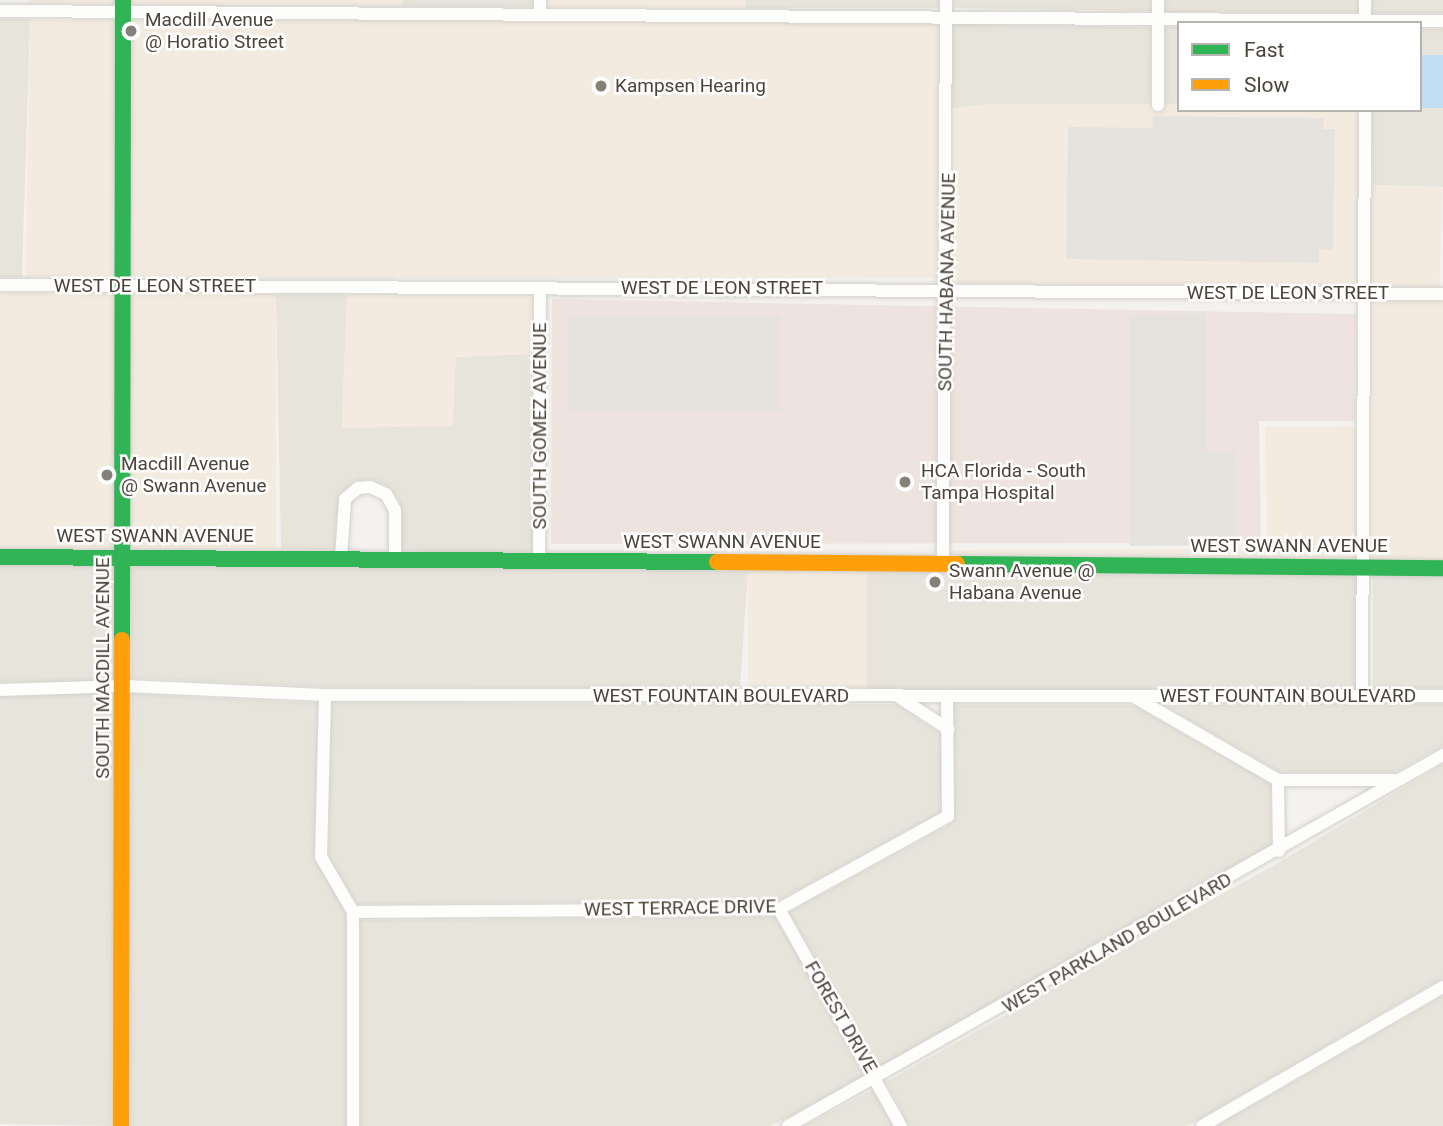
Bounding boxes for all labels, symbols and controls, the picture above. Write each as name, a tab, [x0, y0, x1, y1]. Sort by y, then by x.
place label: Macdill Avenue @ Horatio Street	[145, 9, 284, 53]
legend	[1177, 21, 1422, 112]
marker: Macdill Avenue @ Horatio Street	[123, 23, 139, 39]
text: Fast	[1244, 38, 1284, 62]
text: Slow	[1244, 73, 1289, 97]
place label: Kampsen Hearing	[615, 75, 766, 97]
marker: Kampsen Hearing	[593, 78, 609, 94]
street label: SOUTH HABANA AVENUE	[934, 173, 960, 391]
street label: WEST DE LEON STREET	[54, 275, 256, 297]
street label: WEST DE LEON STREET	[621, 277, 823, 299]
street label: WEST DE LEON STREET	[1187, 282, 1389, 304]
street label: SOUTH GOMEZ AVENUE	[529, 323, 551, 529]
place label: Macdill Avenue @ Swann Avenue	[121, 453, 266, 497]
place label: HCA Florida - South Tampa Hospital	[921, 460, 1086, 504]
marker: Macdill Avenue @ Swann Avenue	[99, 467, 115, 483]
marker: HCA Florida - South Tampa Hospital	[895, 472, 915, 492]
street label: WEST SWANN AVENUE	[56, 525, 254, 547]
street label: WEST SWANN AVENUE	[623, 531, 821, 553]
street label: WEST SWANN AVENUE	[1190, 535, 1388, 557]
street label: SOUTH MACDILL AVENUE	[92, 557, 114, 779]
place label: Swann Avenue @ Habana Avenue	[949, 560, 1094, 604]
marker: Swann Avenue @ Habana Avenue	[927, 574, 943, 590]
street label: WEST FOUNTAIN BOULEVARD	[593, 685, 849, 707]
street label: WEST FOUNTAIN BOULEVARD	[1160, 685, 1416, 707]
street label: WEST PARKLAND BOULEVARD	[998, 868, 1236, 1018]
street label: WEST TERRACE DRIVE	[583, 895, 777, 921]
street label: FOREST DRIVE	[800, 957, 882, 1077]

